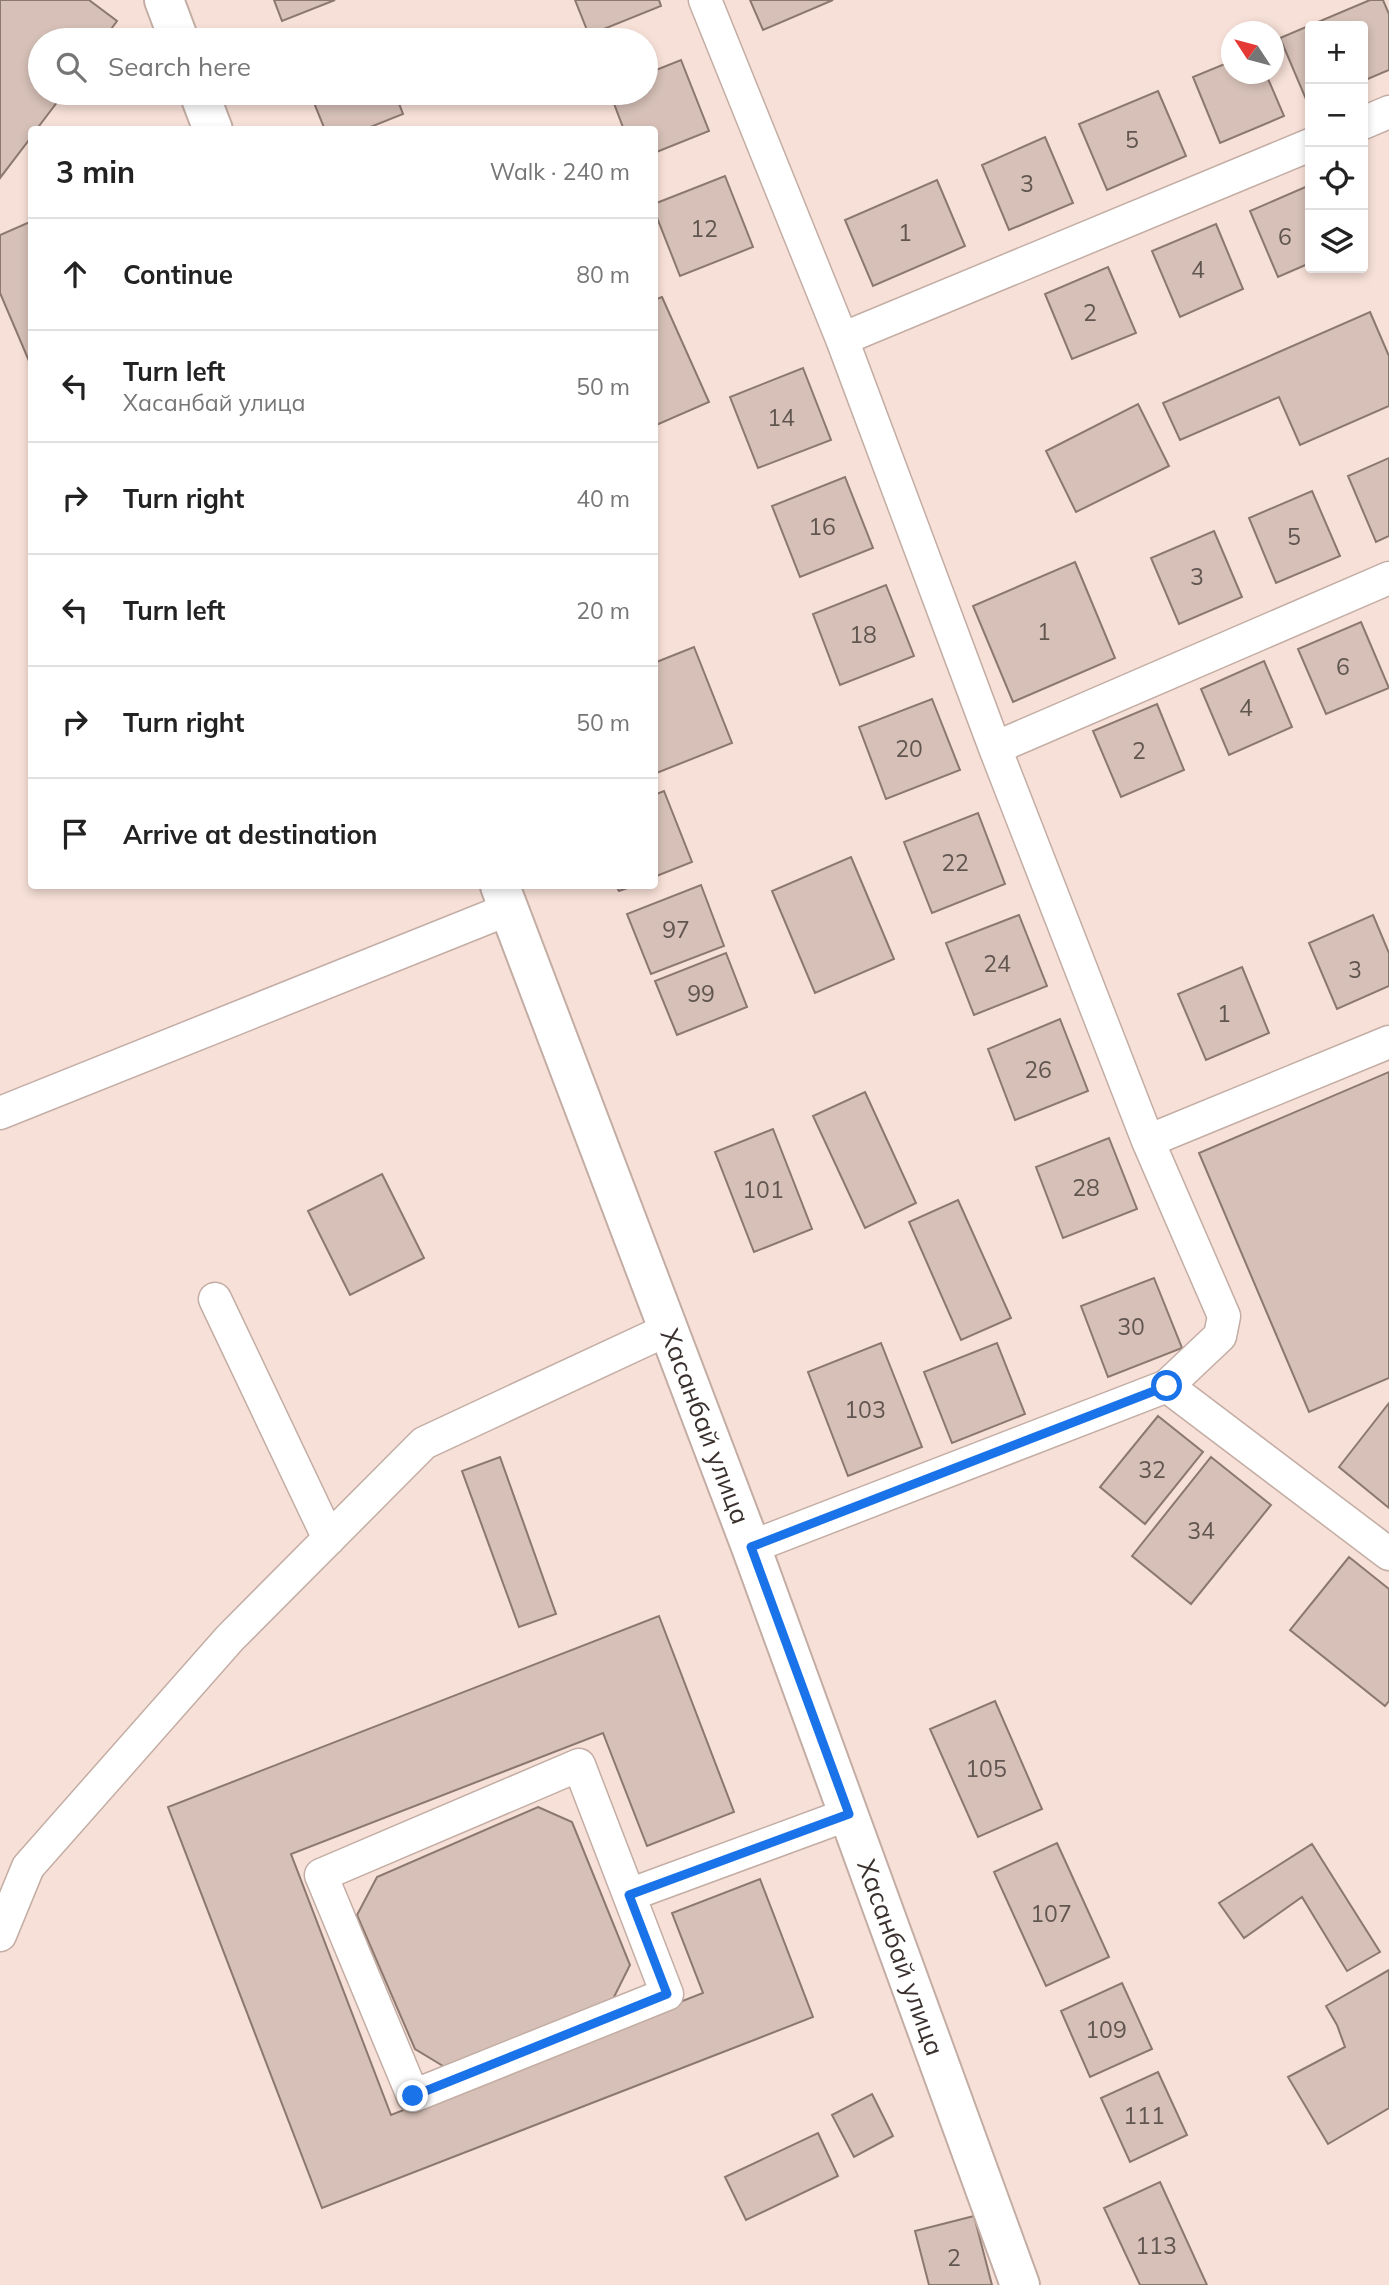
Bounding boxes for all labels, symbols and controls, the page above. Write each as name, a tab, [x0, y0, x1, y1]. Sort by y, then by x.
north arrow	[1221, 21, 1284, 84]
map controls	[1305, 21, 1368, 273]
button: +	[1305, 21, 1368, 84]
search box	[28, 28, 658, 105]
icon: search	[52, 48, 90, 86]
text: Search here	[108, 50, 251, 83]
button: −	[1305, 84, 1368, 147]
house number: 5	[1125, 125, 1139, 154]
button: locate	[1305, 147, 1368, 210]
text: 3 min	[56, 153, 135, 191]
text: Walk · 240 m	[490, 157, 630, 186]
house number: 3	[1020, 169, 1034, 198]
button: layers	[1305, 210, 1368, 273]
house number: 12	[690, 214, 718, 243]
house number: 1	[898, 218, 912, 247]
house number: 6	[1278, 222, 1292, 251]
icon: ahead	[56, 255, 94, 293]
house number: 4	[1191, 255, 1205, 284]
text: Continue	[123, 258, 233, 291]
text: 80 m	[576, 260, 630, 289]
house number: 2	[1083, 298, 1097, 327]
text: Turn left	[123, 355, 225, 388]
icon: left	[56, 367, 94, 405]
text: 50 m	[576, 372, 630, 401]
text: Хасанбай улица	[123, 388, 306, 417]
house number: 14	[767, 403, 795, 432]
icon: right	[56, 479, 94, 517]
text: Turn right	[123, 482, 244, 515]
text: 40 m	[576, 484, 630, 513]
house number: 16	[808, 512, 836, 541]
house number: 5	[1287, 522, 1301, 551]
house number: 3	[1190, 562, 1204, 591]
icon: left	[56, 591, 94, 629]
text: Turn left	[123, 594, 225, 627]
text: 20 m	[576, 596, 630, 625]
house number: 1	[1037, 617, 1051, 646]
house number: 18	[849, 620, 877, 649]
house number: 6	[1336, 652, 1350, 681]
house number: 4	[1239, 693, 1253, 722]
icon: right	[56, 703, 94, 741]
text: Turn right	[123, 706, 244, 739]
text: 50 m	[576, 708, 630, 737]
house number: 20	[895, 734, 923, 763]
house number: 2	[1132, 736, 1146, 765]
icon: arrive	[56, 815, 94, 853]
text: Arrive at destination	[123, 818, 378, 851]
house number: 22	[941, 848, 969, 877]
house number: 97	[662, 915, 690, 944]
house number: 24	[983, 949, 1011, 978]
house number: 3	[1348, 955, 1362, 984]
house number: 99	[687, 979, 715, 1008]
house number: 1	[1217, 999, 1231, 1028]
house number: 26	[1024, 1055, 1052, 1084]
house number: 28	[1072, 1173, 1100, 1202]
house number: 101	[742, 1175, 784, 1204]
house number: 30	[1117, 1312, 1145, 1341]
street label: Хасанбай улица	[654, 1324, 758, 1529]
route start	[1151, 1370, 1182, 1401]
house number: 103	[844, 1395, 886, 1424]
house number: 32	[1138, 1455, 1166, 1484]
house number: 34	[1187, 1516, 1215, 1545]
house number: 105	[965, 1754, 1007, 1783]
street label: Хасанбай улица	[850, 1855, 952, 2060]
house number: 107	[1030, 1899, 1072, 1928]
house number: 109	[1085, 2015, 1127, 2044]
route end	[397, 2080, 428, 2111]
house number: 111	[1123, 2101, 1165, 2130]
house number: 113	[1135, 2231, 1177, 2260]
house number: 2	[947, 2243, 961, 2272]

